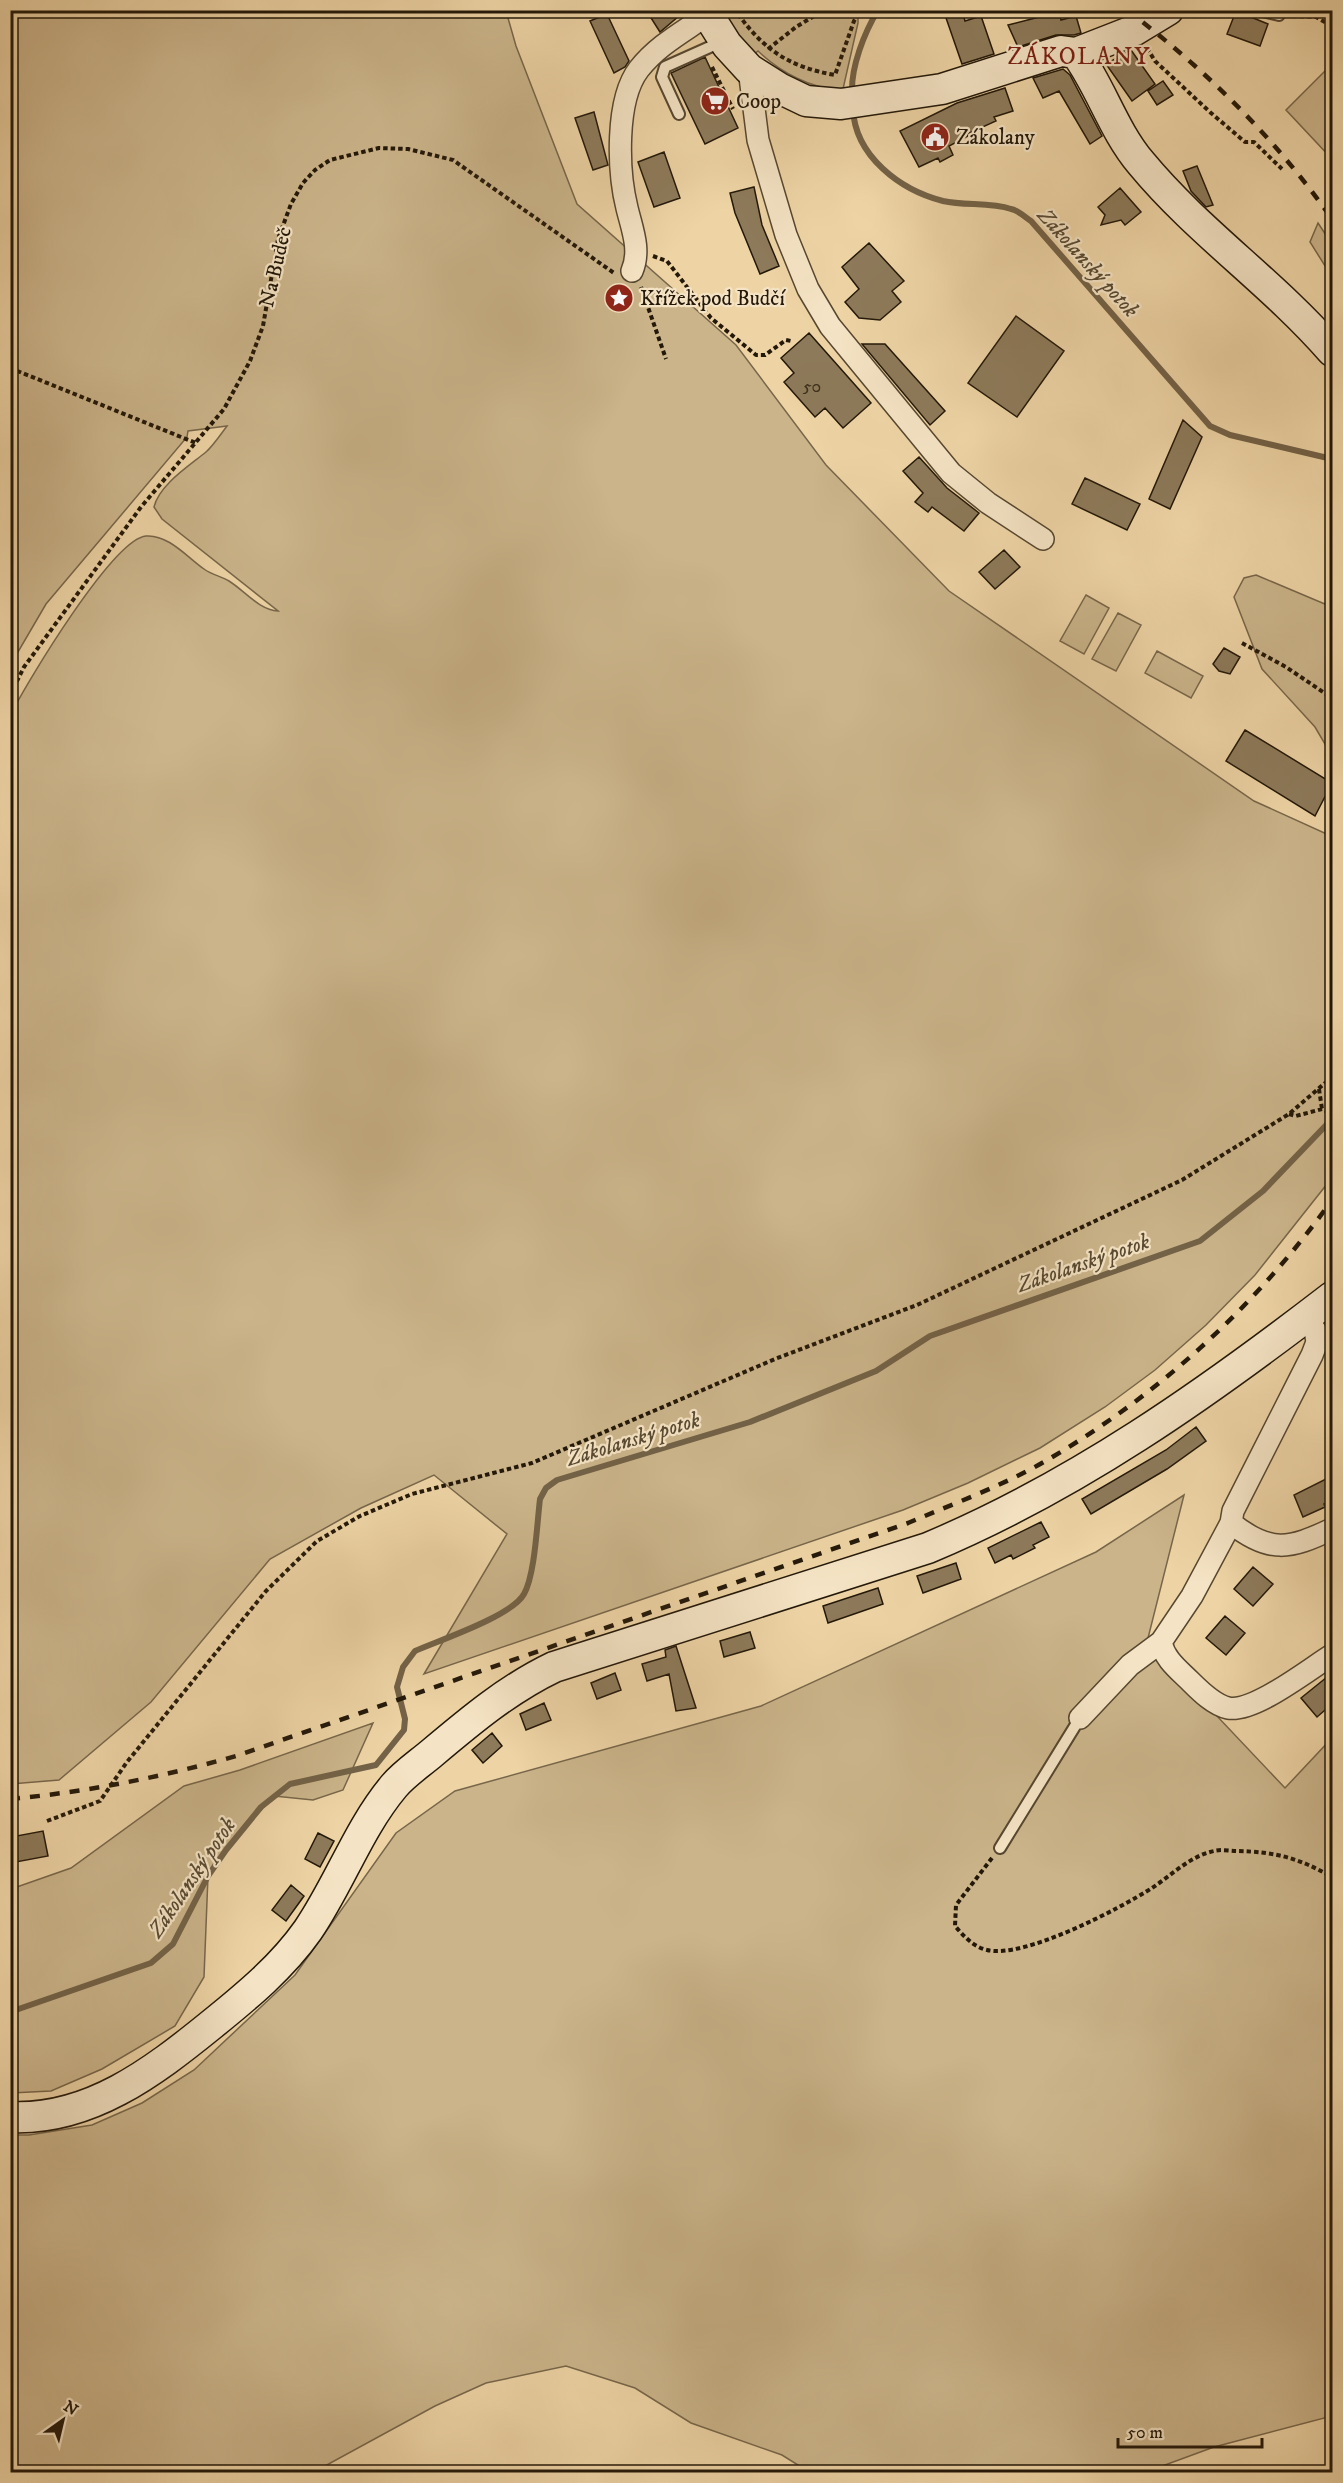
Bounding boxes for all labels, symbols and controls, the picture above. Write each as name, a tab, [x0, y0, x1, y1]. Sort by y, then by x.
district label: ZÁKOLANY	[1007, 41, 1151, 72]
supermarket icon: Coop	[699, 85, 731, 117]
place label: Coop	[736, 89, 781, 115]
public building icon: Zákolany	[919, 121, 951, 153]
place label: Zákolany	[956, 125, 1036, 151]
water label: Zákolanský potok	[1031, 202, 1145, 324]
street label: Na Budeč	[254, 224, 298, 310]
place icon: Křížek pod Budčí	[603, 282, 635, 314]
place label: Křížek pod Budčí	[640, 286, 786, 312]
house number: 50	[803, 376, 821, 398]
water label: Zákolanský potok	[1013, 1228, 1154, 1299]
water label: Zákolanský potok	[562, 1406, 704, 1473]
water label: Zákolanský potok	[142, 1812, 243, 1943]
north arrow	[33, 2390, 93, 2450]
text: N	[60, 2396, 82, 2420]
scale bar	[1118, 2411, 1262, 2449]
text: 50 m	[1127, 2422, 1163, 2444]

